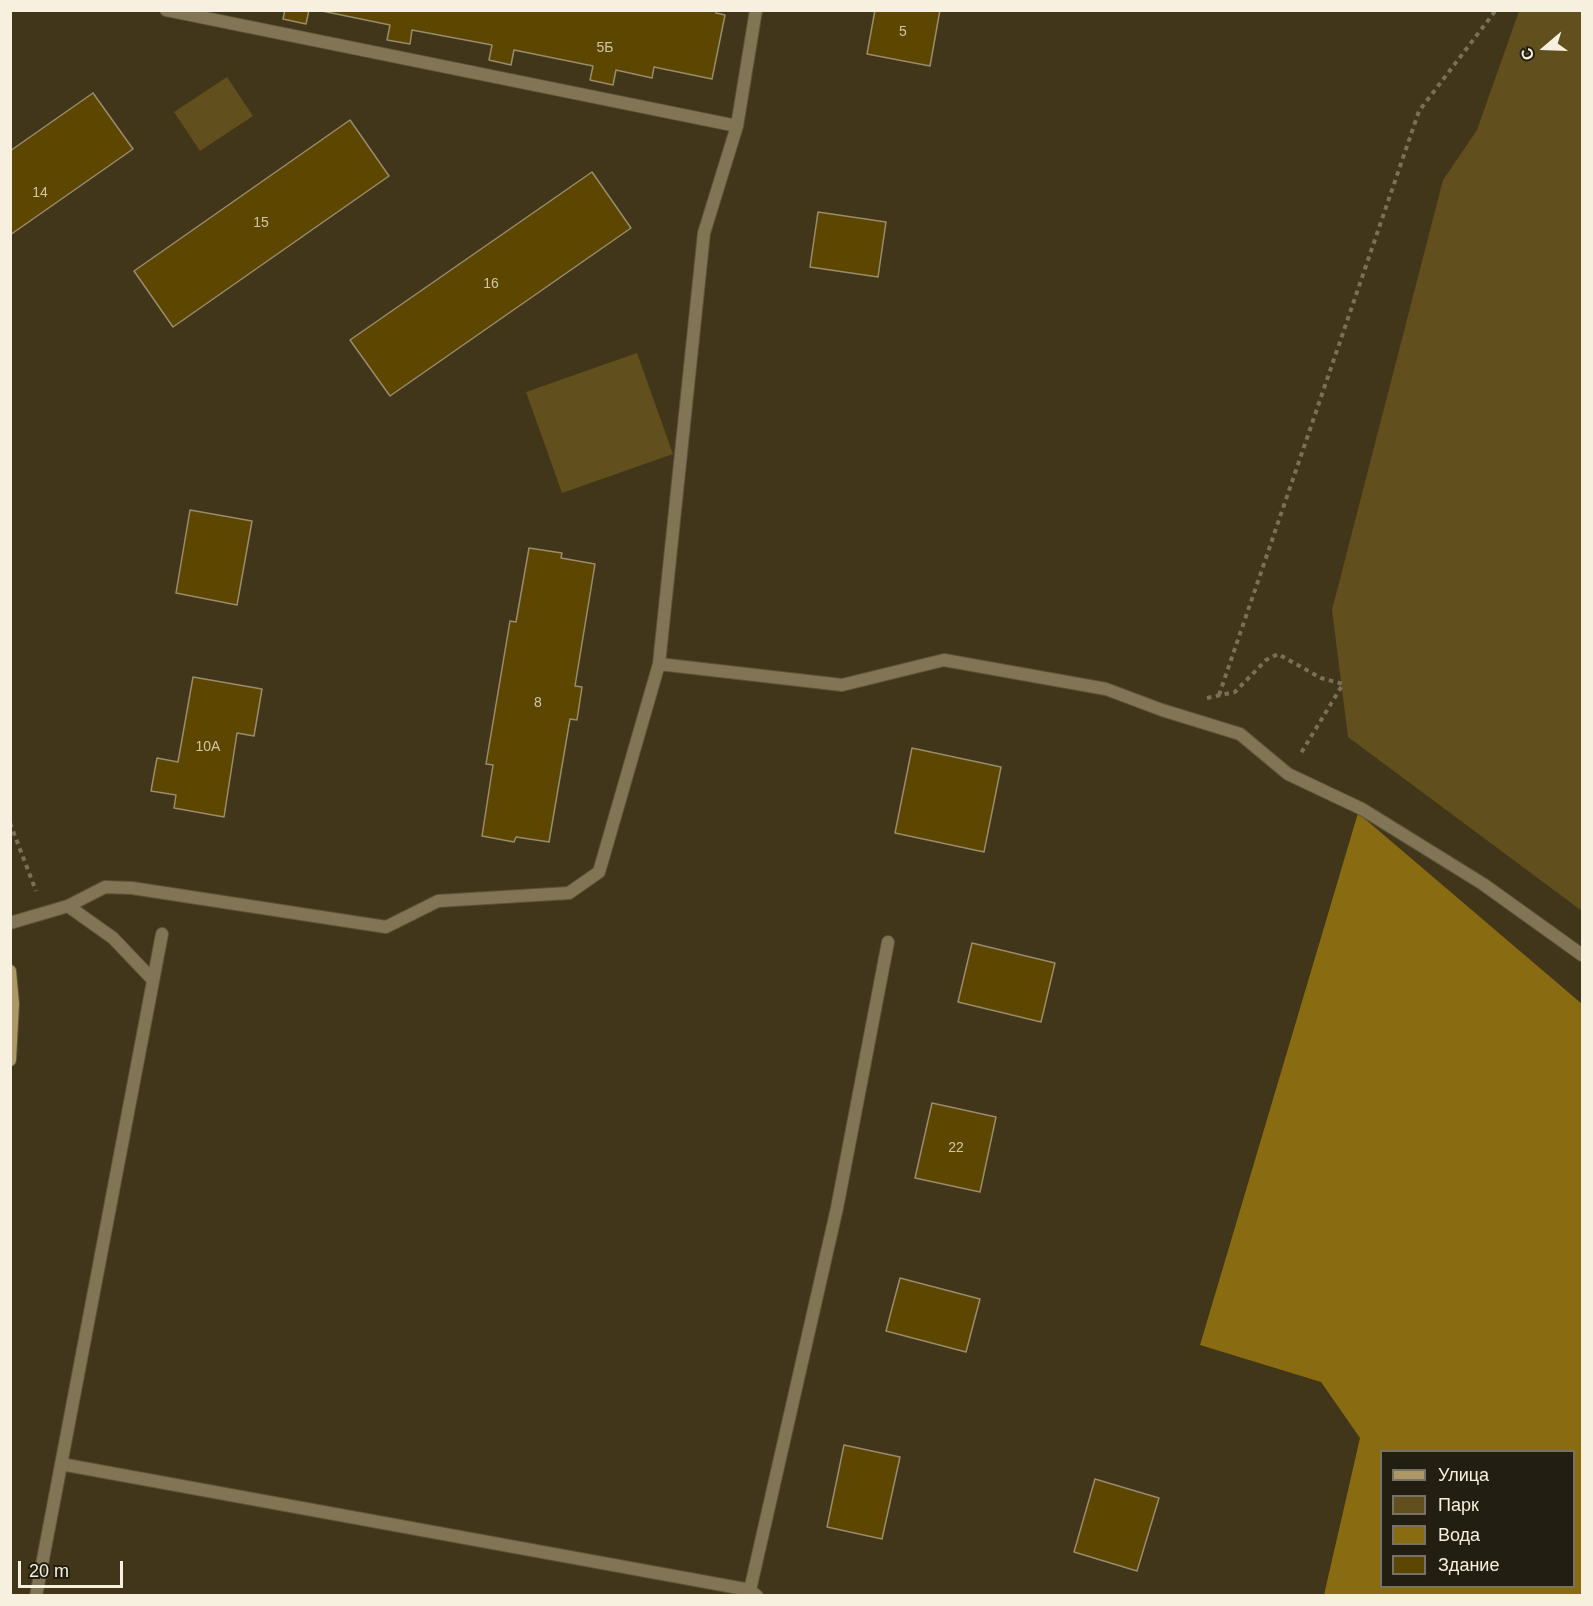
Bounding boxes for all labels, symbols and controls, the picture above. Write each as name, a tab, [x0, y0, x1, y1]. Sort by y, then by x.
north arrow	[1515, 18, 1575, 78]
house number: 5	[899, 24, 907, 40]
house number: 5Б	[597, 40, 613, 56]
text: С	[1518, 46, 1537, 62]
house number: 14	[32, 185, 48, 201]
house number: 15	[253, 215, 269, 231]
house number: 16	[483, 276, 499, 292]
house number: 8	[534, 695, 542, 711]
house number: 10А	[196, 739, 220, 755]
house number: 22	[948, 1140, 964, 1156]
legend	[1380, 1450, 1575, 1588]
text: Улица	[1438, 1465, 1489, 1485]
text: Парк	[1438, 1495, 1479, 1515]
text: Вода	[1438, 1525, 1480, 1545]
scale bar	[21, 1549, 126, 1587]
text: Здание	[1438, 1555, 1499, 1575]
text: 20 m	[29, 1561, 69, 1581]

